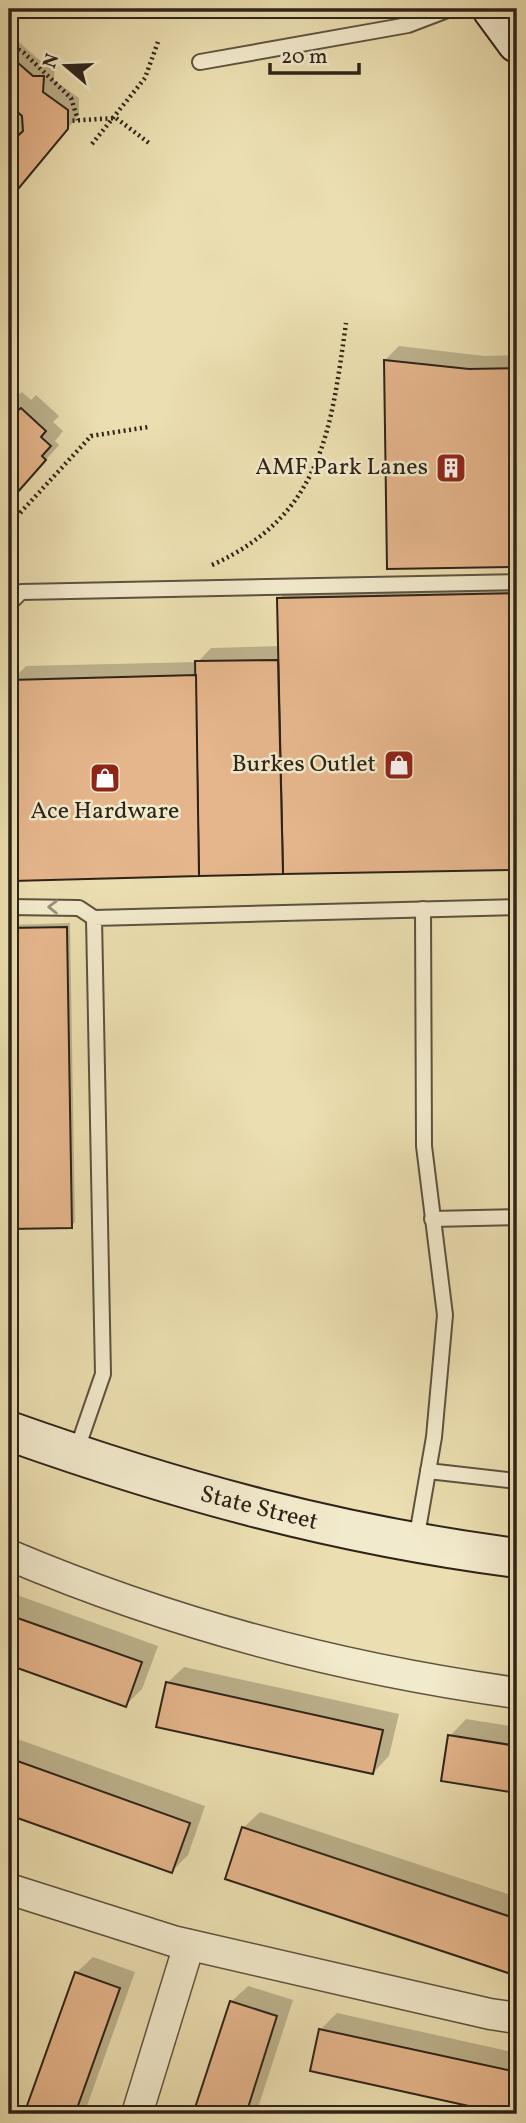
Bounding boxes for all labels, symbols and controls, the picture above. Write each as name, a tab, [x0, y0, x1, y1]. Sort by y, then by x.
north arrow	[32, 32, 102, 102]
scale bar	[270, 32, 360, 76]
text: 20 m	[281, 43, 327, 72]
text: N	[37, 50, 66, 72]
place label: AMF Park Lanes	[255, 451, 428, 485]
building icon: AMF Park Lanes	[434, 451, 468, 485]
place label: Burkes Outlet	[232, 748, 376, 782]
shop icon: Burkes Outlet	[382, 748, 416, 782]
shop icon: Ace Hardware	[88, 761, 122, 795]
place label: Ace Hardware	[31, 795, 179, 829]
one-way arrow	[47, 900, 58, 915]
street label: State Street	[196, 1478, 322, 1540]

